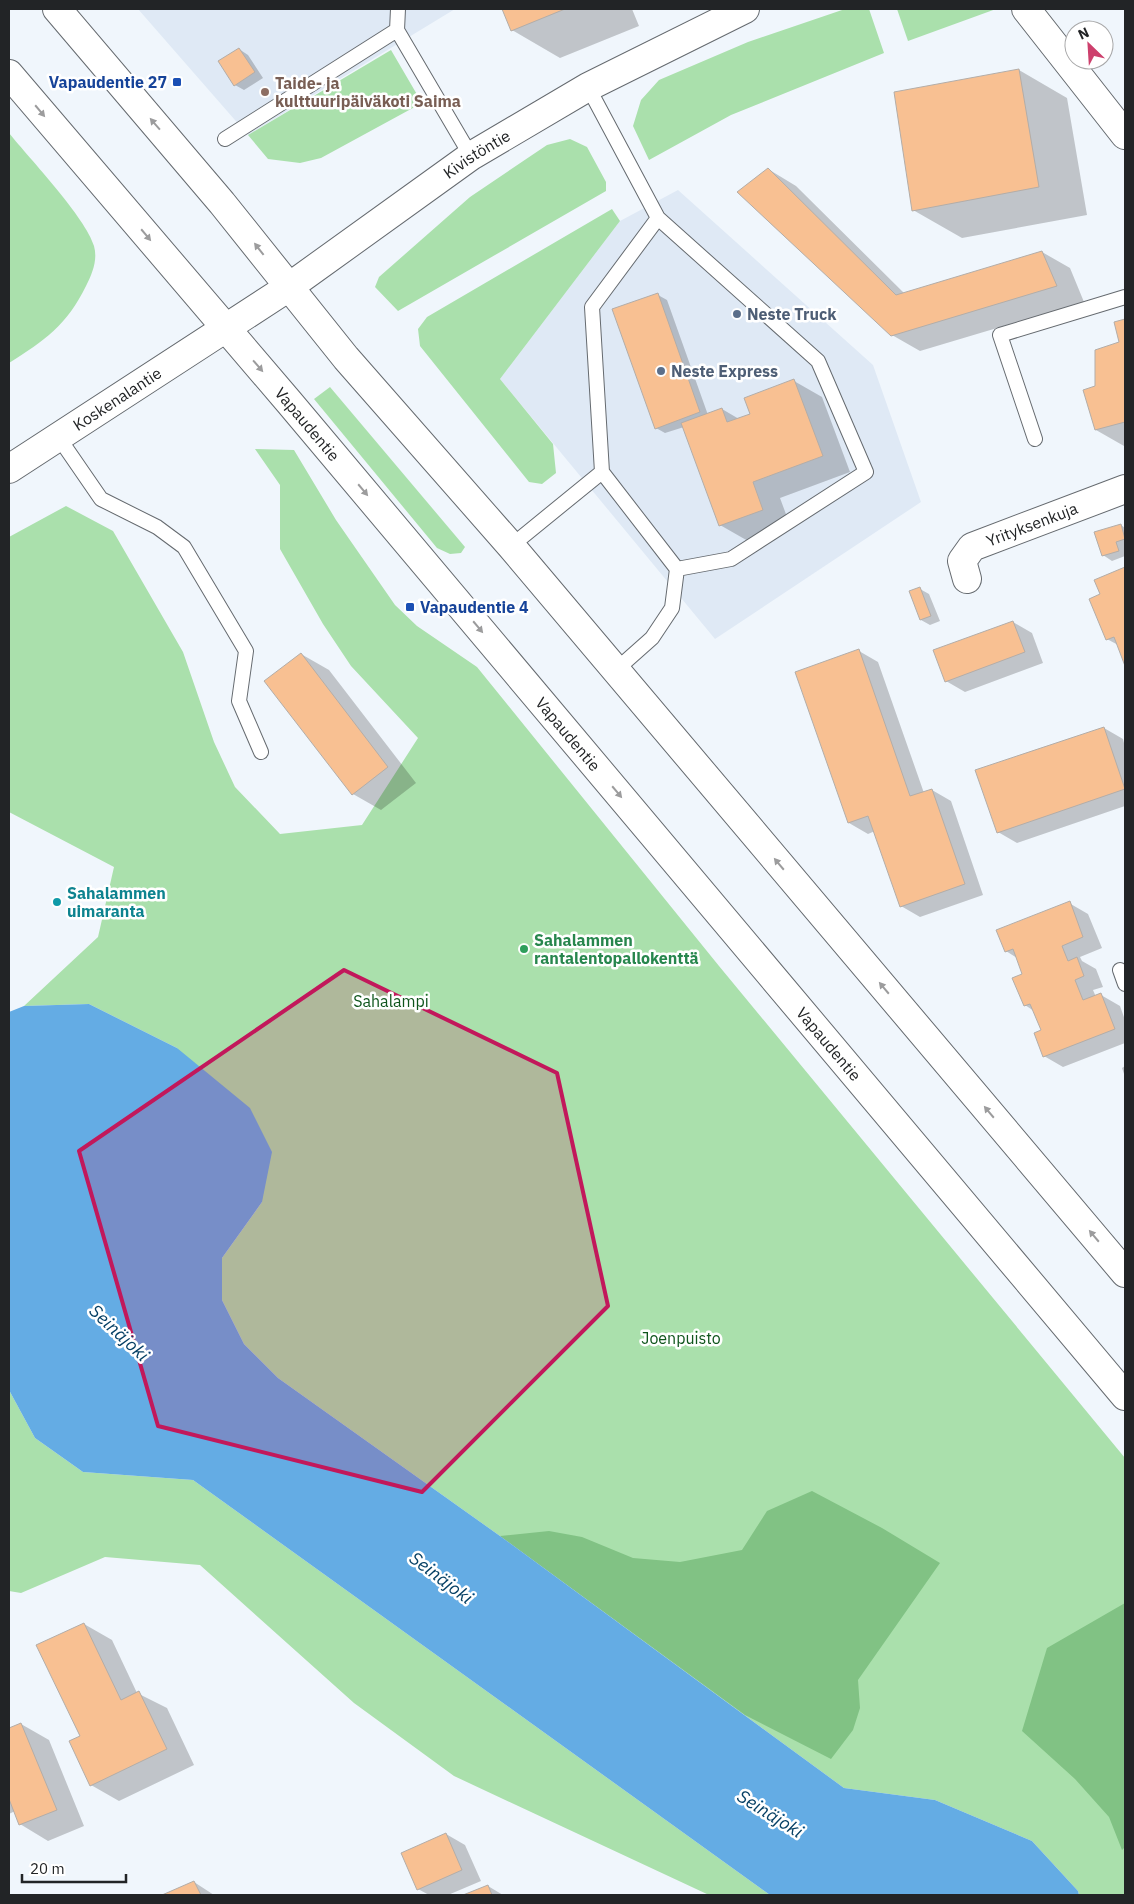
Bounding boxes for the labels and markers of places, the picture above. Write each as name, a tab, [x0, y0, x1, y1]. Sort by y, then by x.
place label: Vapaudentie 27	[49, 72, 167, 92]
place label: Taide- ja kulttuuripäiväkoti Saima	[275, 73, 461, 111]
marker: Vapaudentie 27	[171, 76, 183, 88]
marker: Taide- ja kulttuuripäiväkoti Saima	[259, 86, 271, 98]
place label: Neste Truck	[747, 304, 837, 324]
marker: Neste Truck	[731, 308, 743, 320]
place label: Neste Express	[671, 361, 778, 381]
marker: Neste Express	[655, 365, 667, 377]
place label: Vapaudentie 4	[420, 597, 529, 617]
marker: Vapaudentie 4	[404, 601, 416, 613]
place label: Sahalammen uimaranta	[67, 883, 166, 921]
marker: Sahalammen uimaranta	[51, 896, 63, 908]
place label: Sahalammen rantalentopallokenttä	[534, 930, 699, 968]
marker: Sahalammen rantalentopallokenttä	[518, 943, 530, 955]

